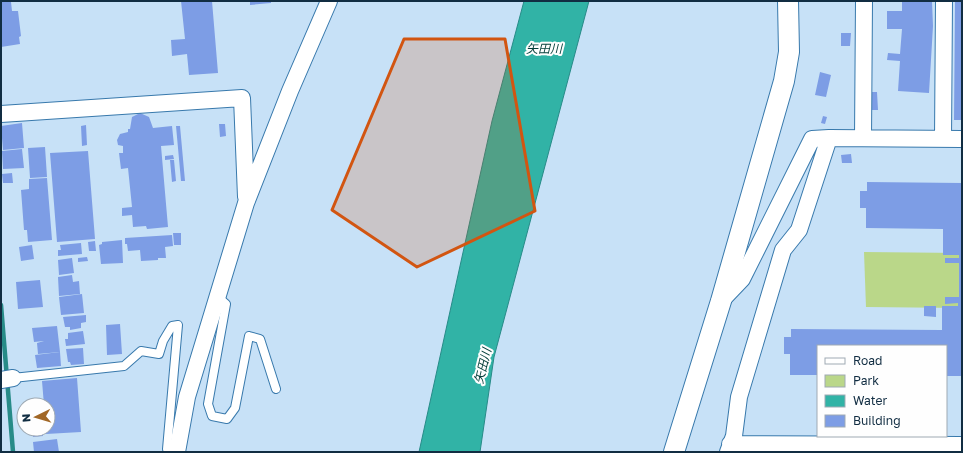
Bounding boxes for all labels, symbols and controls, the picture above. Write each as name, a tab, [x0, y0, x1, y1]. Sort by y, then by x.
water label: 矢田川	[526, 41, 564, 56]
water label: 矢田川	[471, 345, 495, 385]
legend	[817, 345, 947, 437]
text: Road	[853, 353, 882, 368]
text: Park	[853, 373, 879, 388]
text: Water	[853, 393, 887, 408]
north arrow	[16, 397, 56, 437]
text: N	[19, 413, 32, 423]
text: Building	[853, 413, 901, 428]

